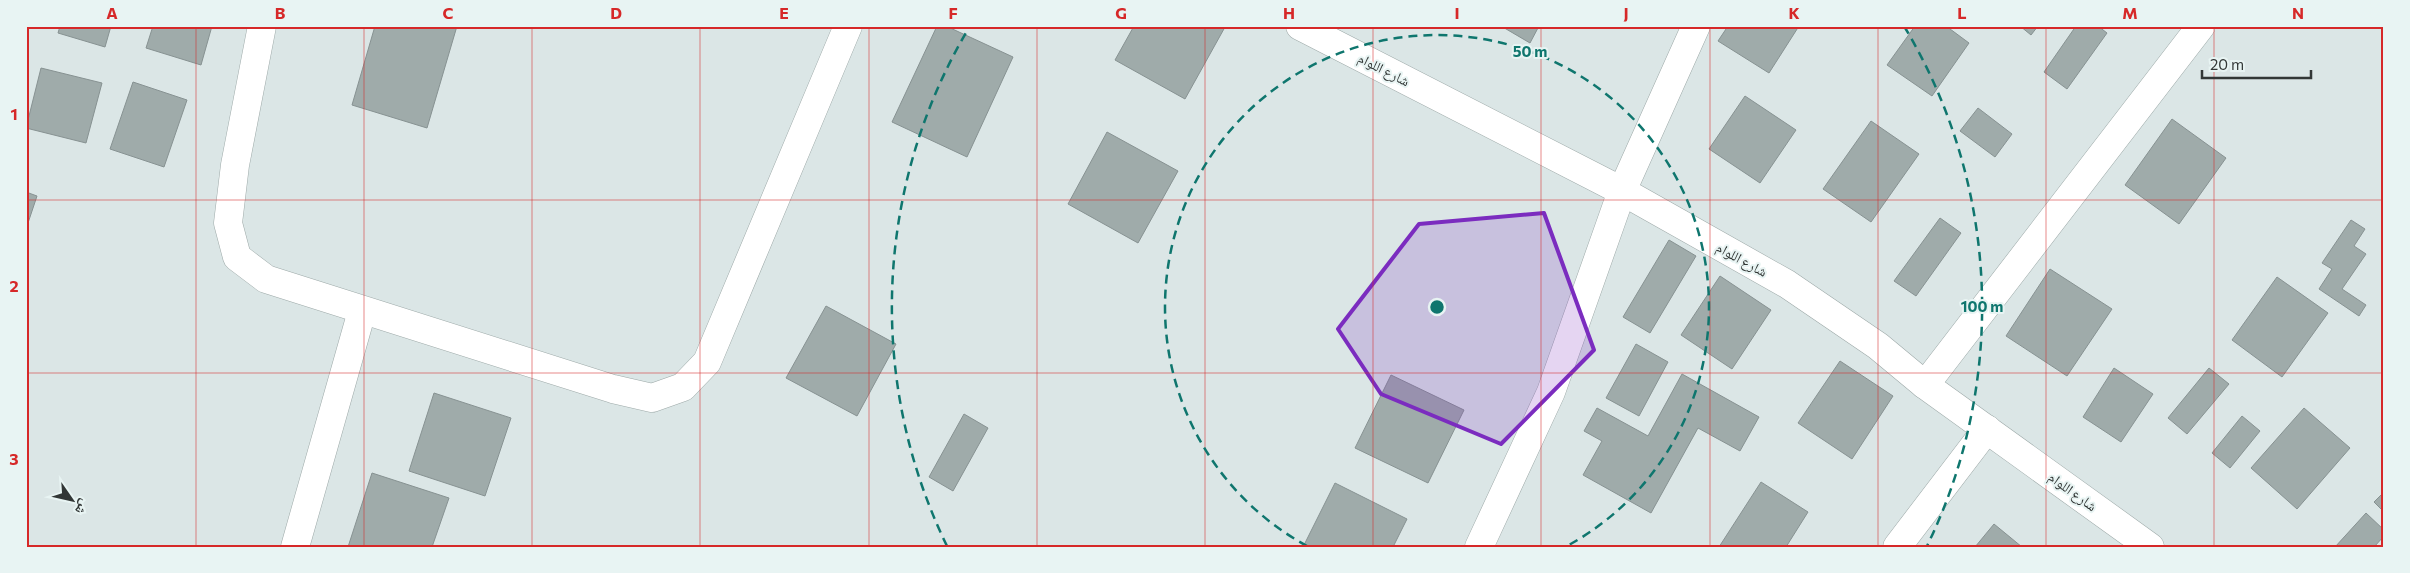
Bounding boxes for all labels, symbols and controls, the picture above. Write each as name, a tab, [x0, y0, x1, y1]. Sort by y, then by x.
text: A	[106, 3, 118, 22]
text: B	[275, 3, 286, 22]
text: C	[443, 3, 454, 22]
text: D	[610, 3, 622, 22]
text: E	[779, 3, 789, 22]
text: F	[948, 3, 958, 22]
text: G	[1115, 3, 1127, 22]
text: H	[1283, 3, 1295, 22]
text: I	[1454, 3, 1460, 22]
text: J	[1623, 3, 1629, 22]
text: K	[1788, 3, 1800, 22]
text: L	[1957, 3, 1967, 22]
text: M	[2122, 3, 2138, 22]
text: N	[2292, 3, 2304, 22]
text: 50 m	[1513, 42, 1547, 60]
scale bar	[2202, 48, 2311, 80]
street label: شارع اللوام	[1354, 49, 1413, 91]
text: 20 m	[2210, 55, 2244, 73]
text: 1	[10, 104, 18, 123]
street label: شارع اللوام	[1713, 238, 1771, 282]
text: 2	[9, 276, 19, 295]
text: 100 m	[1961, 297, 2003, 315]
centre of rings	[1428, 298, 1446, 316]
text: 3	[9, 449, 19, 468]
street label: شارع اللوام	[2044, 468, 2101, 516]
north arrow	[48, 476, 98, 526]
text: ش	[71, 496, 94, 519]

